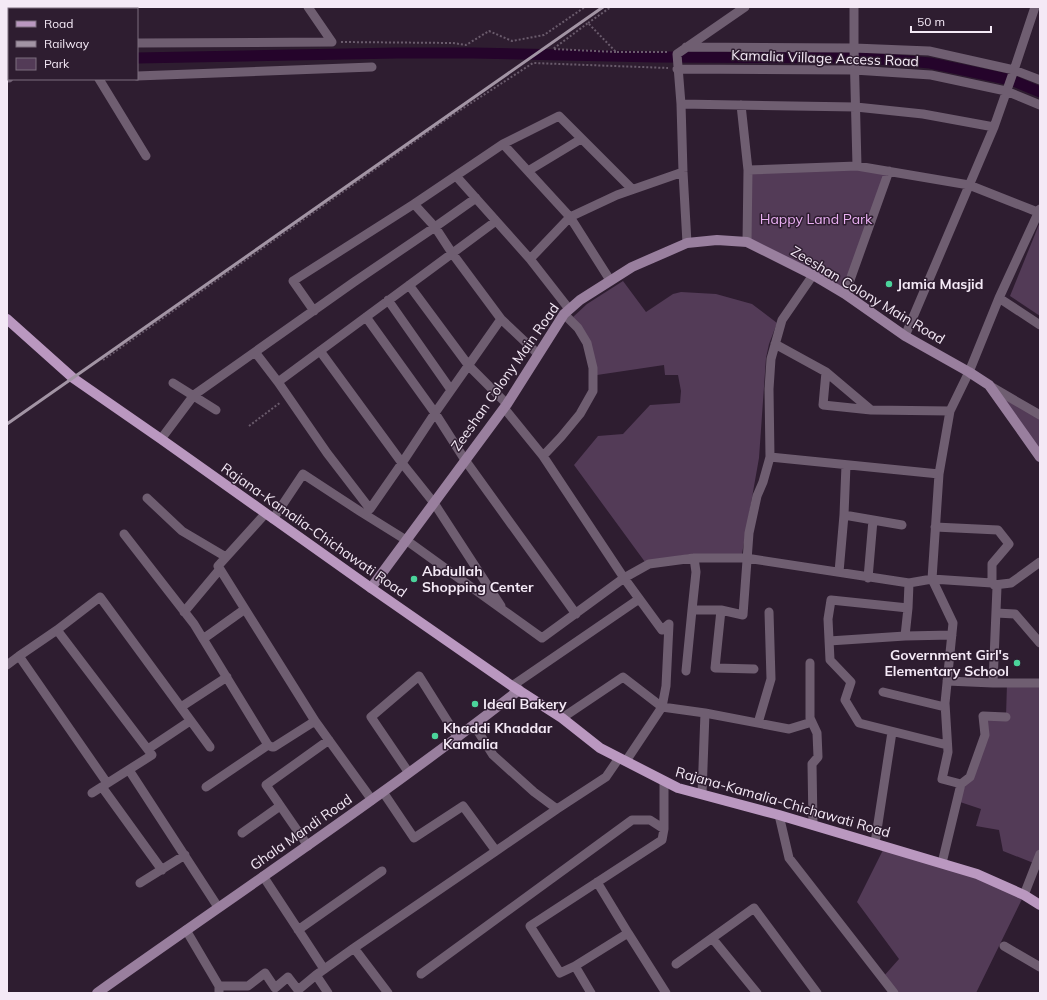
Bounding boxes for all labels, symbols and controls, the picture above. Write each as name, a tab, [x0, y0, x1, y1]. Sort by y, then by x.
legend	[8, 8, 138, 80]
scale bar	[911, 8, 991, 34]
text: 50 m	[917, 14, 945, 29]
text: Road	[44, 16, 73, 31]
text: Railway	[44, 36, 90, 51]
street label: Kamalia Village Access Road	[731, 46, 919, 70]
text: Park	[44, 56, 70, 71]
park label: Happy Land Park	[760, 210, 873, 228]
street label: Zeeshan Colony Main Road	[788, 242, 948, 348]
place label: Jamia Masjid	[897, 275, 983, 293]
marker: Jamia Masjid	[884, 279, 894, 289]
street label: Zeeshan Colony Main Road	[447, 300, 563, 454]
street label: Rajana-Kamalia-Chichawati Road	[218, 459, 410, 601]
place label: Abdullah Shopping Center	[422, 562, 534, 596]
marker: Abdullah Shopping Center	[409, 574, 419, 584]
place label: Government Girl's Elementary School	[885, 646, 1009, 680]
marker: Government Girl's Elementary School	[1012, 658, 1022, 668]
place label: Ideal Bakery	[483, 695, 567, 713]
marker: Ideal Bakery	[470, 699, 480, 709]
place label: Khaddi Khaddar Kamalia	[443, 719, 553, 753]
marker: Khaddi Khaddar Kamalia	[430, 731, 440, 741]
street label: Rajana-Kamalia-Chichawati Road	[674, 763, 892, 841]
street label: Ghala Mandi Road	[246, 790, 356, 874]

